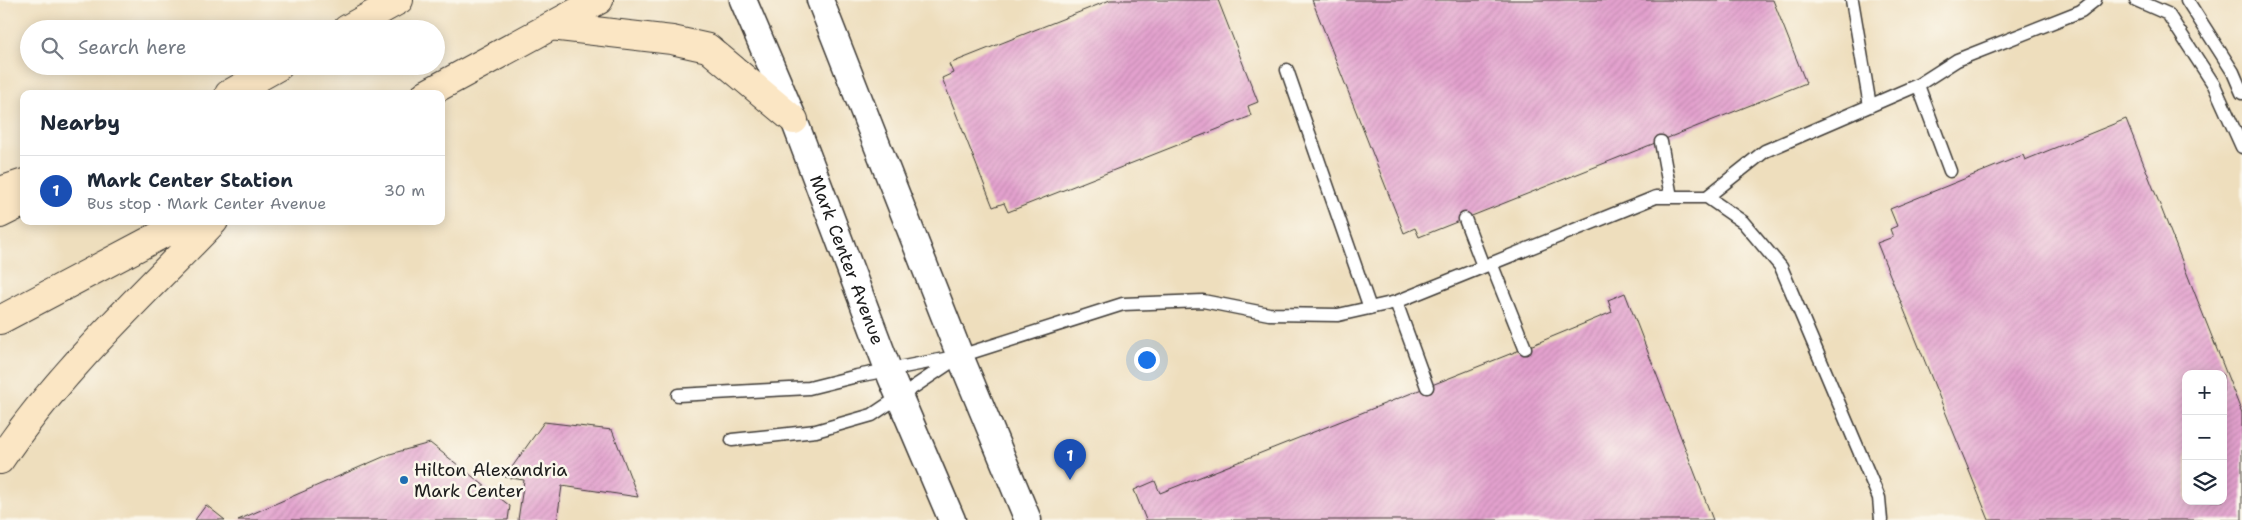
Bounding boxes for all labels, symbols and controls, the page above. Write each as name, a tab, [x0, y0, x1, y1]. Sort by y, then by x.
search box	[20, 20, 445, 75]
icon: search	[38, 34, 66, 62]
text: Search here	[78, 35, 187, 60]
text: Nearby	[40, 109, 120, 137]
text: Mark Center Station	[87, 168, 293, 193]
street label: Mark Center Avenue	[804, 172, 890, 348]
text: 1	[52, 180, 60, 201]
text: 30 m	[384, 180, 425, 201]
text: Bus stop · Mark Center Avenue	[87, 193, 326, 214]
your location	[1134, 347, 1160, 373]
map controls	[2182, 370, 2227, 505]
button: +	[2182, 370, 2227, 415]
button: −	[2182, 415, 2227, 460]
pin: 1	[1054, 439, 1086, 480]
place label: Hilton Alexandria Mark Center	[414, 458, 567, 503]
button: layers	[2182, 460, 2227, 505]
marker: Hilton Alexandria Mark Center	[398, 474, 410, 486]

